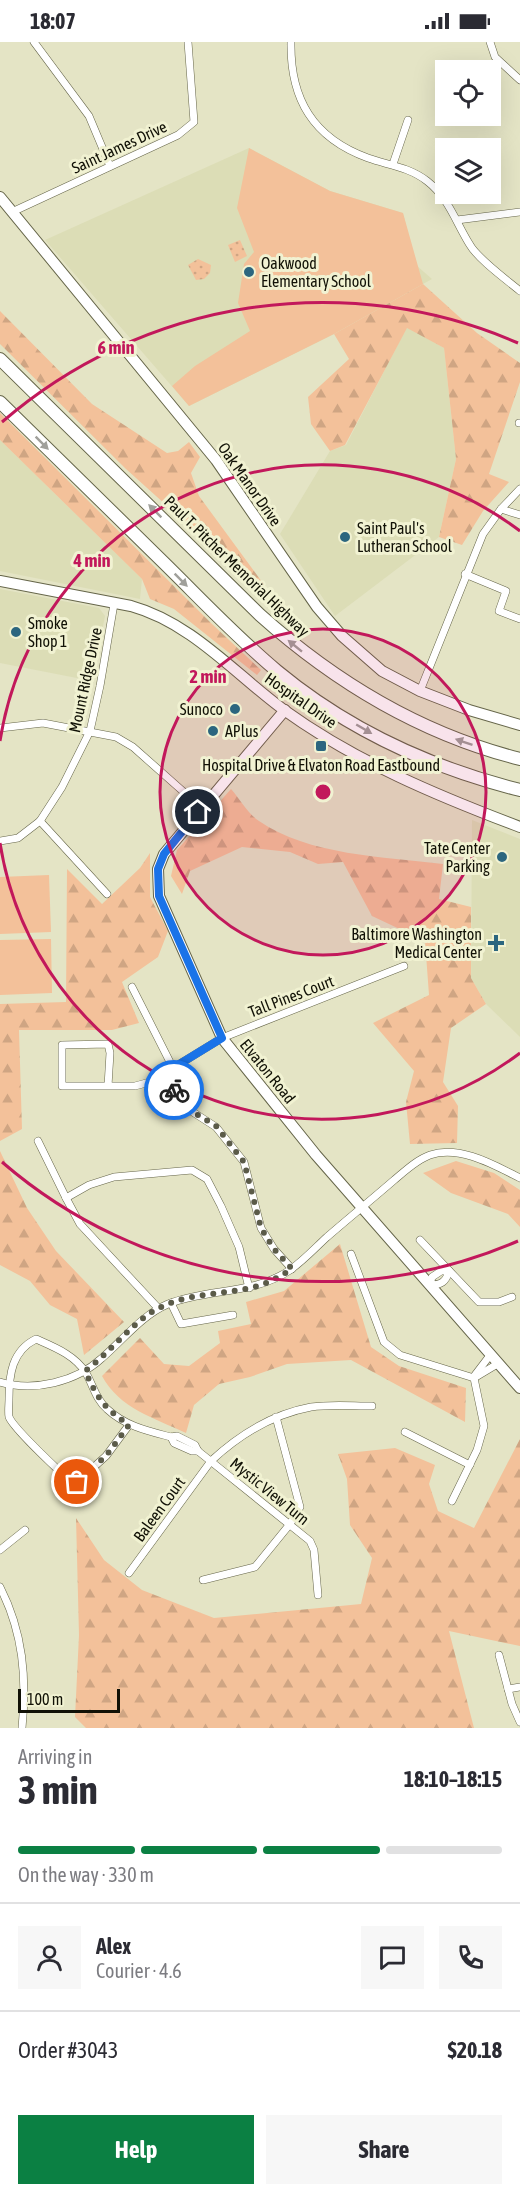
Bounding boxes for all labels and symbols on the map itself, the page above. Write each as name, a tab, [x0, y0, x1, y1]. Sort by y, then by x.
street label: Saint James Drive	[69, 117, 169, 177]
place label: Oakwood Elementary School	[261, 254, 372, 291]
marker: Oakwood Elementary School	[242, 265, 256, 279]
text: 6 min	[98, 337, 135, 358]
one-way arrow	[34, 435, 48, 449]
street label: Oak Manor Drive	[215, 439, 285, 529]
street label: Paul T. Pitcher Memorial Highway	[160, 492, 313, 641]
one-way arrow	[147, 504, 162, 518]
place label: Saint Paul's Lutheran School	[357, 519, 453, 555]
marker: Saint Paul's Lutheran School	[338, 530, 352, 544]
text: 4 min	[73, 550, 111, 571]
one-way arrow	[173, 572, 187, 586]
place label: Smoke Shop 1	[28, 614, 68, 651]
marker: Smoke Shop 1	[9, 625, 23, 639]
street label: Mount Ridge Drive	[65, 626, 106, 734]
one-way arrow	[288, 640, 303, 653]
text: 2 min	[190, 666, 227, 687]
street label: Hospital Drive	[261, 669, 340, 732]
place label: Sunoco	[180, 700, 223, 718]
marker: Sunoco	[228, 702, 242, 716]
place label: APlus	[225, 722, 259, 740]
marker: APlus	[206, 724, 220, 738]
one-way arrow	[355, 724, 372, 734]
one-way arrow	[455, 736, 473, 746]
marker: Hospital Drive & Elvaton Road Eastbound	[314, 739, 328, 753]
place label: Hospital Drive & Elvaton Road Eastbound	[202, 756, 440, 775]
centre of rings	[313, 782, 333, 802]
pin	[172, 786, 223, 837]
place label: Tate Center Parking	[424, 839, 490, 876]
marker: Tate Center Parking	[495, 850, 509, 864]
place label: Baltimore Washington Medical Center	[351, 925, 482, 961]
marker: Baltimore Washington Medical Center	[487, 934, 505, 952]
street label: Tall Pines Court	[246, 971, 336, 1020]
street label: Elvaton Road	[237, 1035, 299, 1107]
courier	[144, 1060, 204, 1120]
street label: Mystic View Turn	[226, 1454, 313, 1529]
pin	[51, 1456, 102, 1507]
street label: Baleen Court	[130, 1473, 189, 1545]
scale bar	[18, 1686, 120, 1714]

